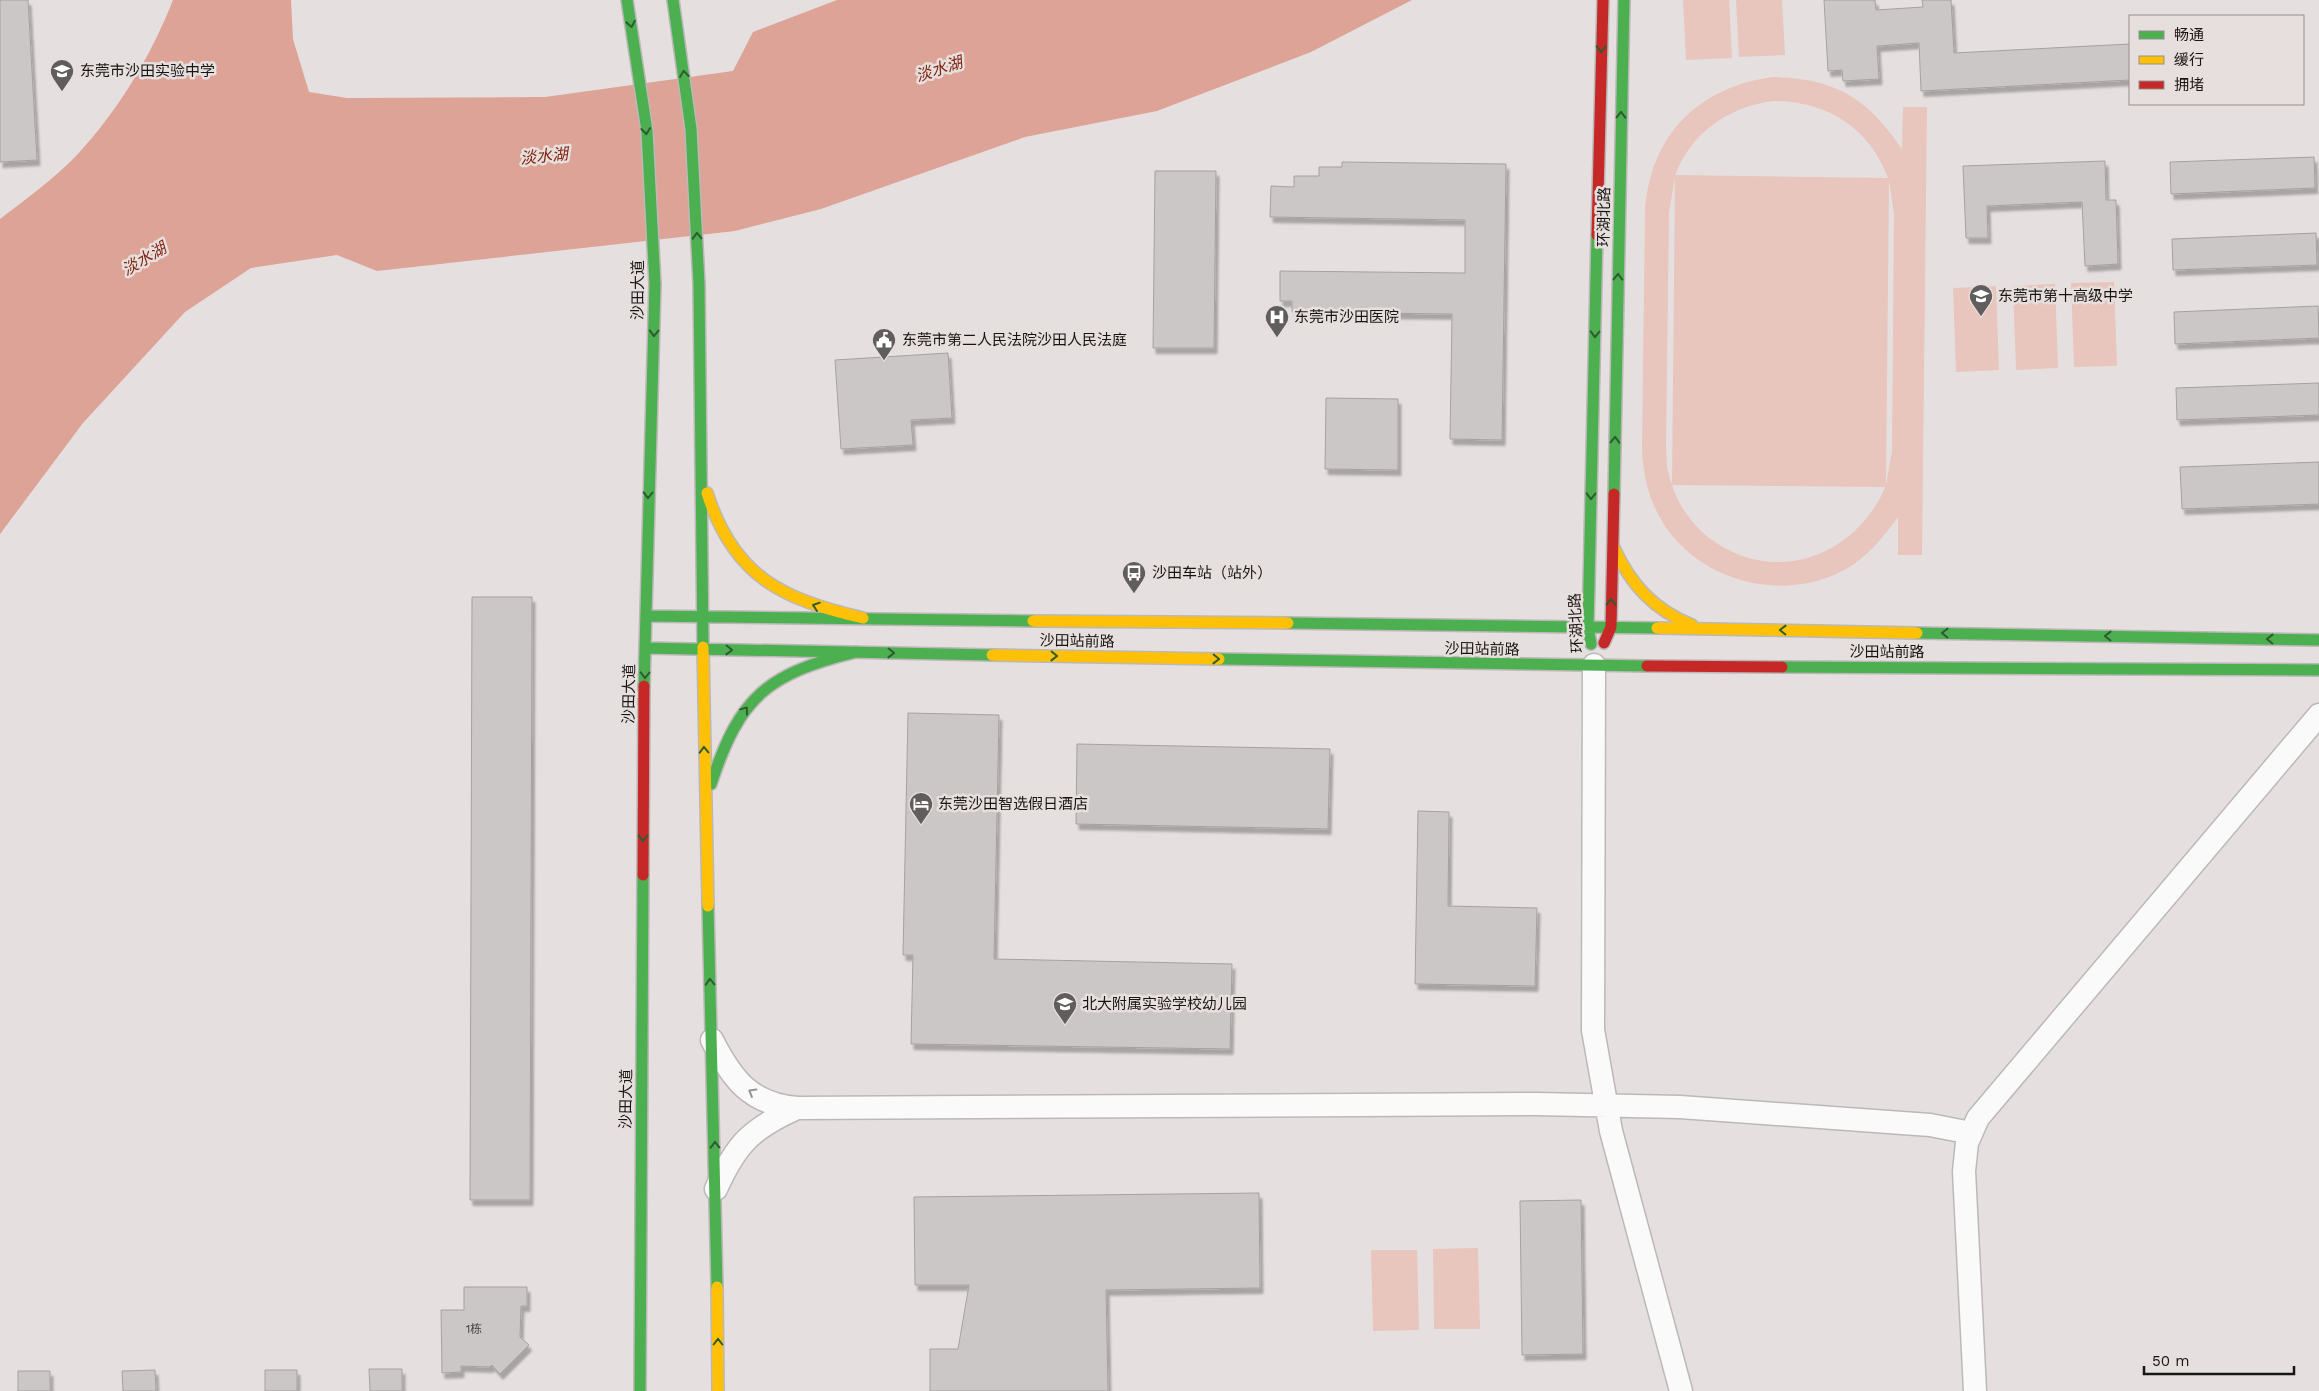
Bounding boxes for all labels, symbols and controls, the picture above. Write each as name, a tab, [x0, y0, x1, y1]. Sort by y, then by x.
legend	[2129, 15, 2304, 105]
one-way arrow	[626, 19, 636, 28]
text: 畅通	[2174, 26, 2204, 44]
one-way arrow	[1596, 45, 1606, 53]
text: 缓行	[2174, 51, 2204, 69]
water label: 淡水湖	[913, 52, 968, 85]
school or university icon: 东莞市沙田实验中学	[49, 58, 75, 92]
place label: 东莞市沙田实验中学	[80, 62, 215, 80]
one-way arrow	[679, 69, 690, 77]
text: 拥堵	[2174, 76, 2204, 94]
one-way arrow	[1616, 111, 1626, 118]
one-way arrow	[640, 127, 651, 135]
water label: 淡水湖	[519, 144, 572, 168]
street label: 环湖北路	[1594, 187, 1614, 247]
one-way arrow	[692, 231, 702, 239]
water label: 淡水湖	[119, 237, 172, 280]
street label: 沙田大道	[629, 260, 647, 320]
one-way arrow	[1613, 273, 1623, 281]
school or university icon: 东莞市第十高级中学	[1968, 283, 1994, 317]
place label: 东莞市第十高级中学	[1998, 287, 2133, 305]
hospital icon: 东莞市沙田医院	[1264, 304, 1290, 338]
place label: 东莞市沙田医院	[1294, 308, 1399, 326]
public building icon: 东莞市第二人民法院沙田人民法庭	[871, 327, 897, 361]
one-way arrow	[648, 329, 659, 337]
one-way arrow	[1589, 330, 1600, 338]
place label: 东莞市第二人民法院沙田人民法庭	[902, 331, 1127, 349]
one-way arrow	[1610, 436, 1620, 444]
one-way arrow	[643, 492, 653, 500]
one-way arrow	[1586, 492, 1596, 500]
bus stop icon: 沙田车站（站外）	[1121, 560, 1147, 594]
place label: 沙田车站（站外）	[1152, 564, 1272, 582]
street label: 环湖北路	[1565, 593, 1587, 653]
one-way arrow	[1606, 598, 1617, 606]
one-way arrow	[812, 601, 821, 611]
one-way arrow	[1779, 625, 1786, 635]
one-way arrow	[1941, 628, 1949, 638]
street label: 沙田站前路	[1039, 631, 1115, 651]
one-way arrow	[2104, 631, 2112, 641]
one-way arrow	[2266, 634, 2274, 644]
street label: 沙田站前路	[1444, 639, 1520, 659]
street label: 沙田站前路	[1849, 643, 1925, 661]
one-way arrow	[726, 645, 733, 655]
one-way arrow	[888, 648, 896, 658]
one-way arrow	[1050, 651, 1058, 661]
one-way arrow	[1213, 654, 1221, 664]
street label: 沙田大道	[619, 664, 639, 724]
one-way arrow	[639, 672, 650, 680]
one-way arrow	[739, 707, 747, 716]
one-way arrow	[699, 746, 709, 754]
hotel icon: 东莞沙田智选假日酒店	[908, 791, 934, 825]
place label: 东莞沙田智选假日酒店	[938, 795, 1088, 813]
one-way arrow	[638, 834, 648, 842]
one-way arrow	[705, 978, 715, 986]
school or university icon: 北大附属实验学校幼儿园	[1052, 991, 1078, 1025]
place label: 北大附属实验学校幼儿园	[1082, 995, 1247, 1013]
street label: 沙田大道	[616, 1069, 636, 1129]
one-way arrow	[749, 1089, 758, 1099]
one-way arrow	[710, 1141, 720, 1148]
house number: 1栋	[466, 1322, 482, 1336]
one-way arrow	[713, 1338, 723, 1346]
scale bar	[2144, 1344, 2294, 1376]
text: 50 m	[2152, 1352, 2189, 1370]

